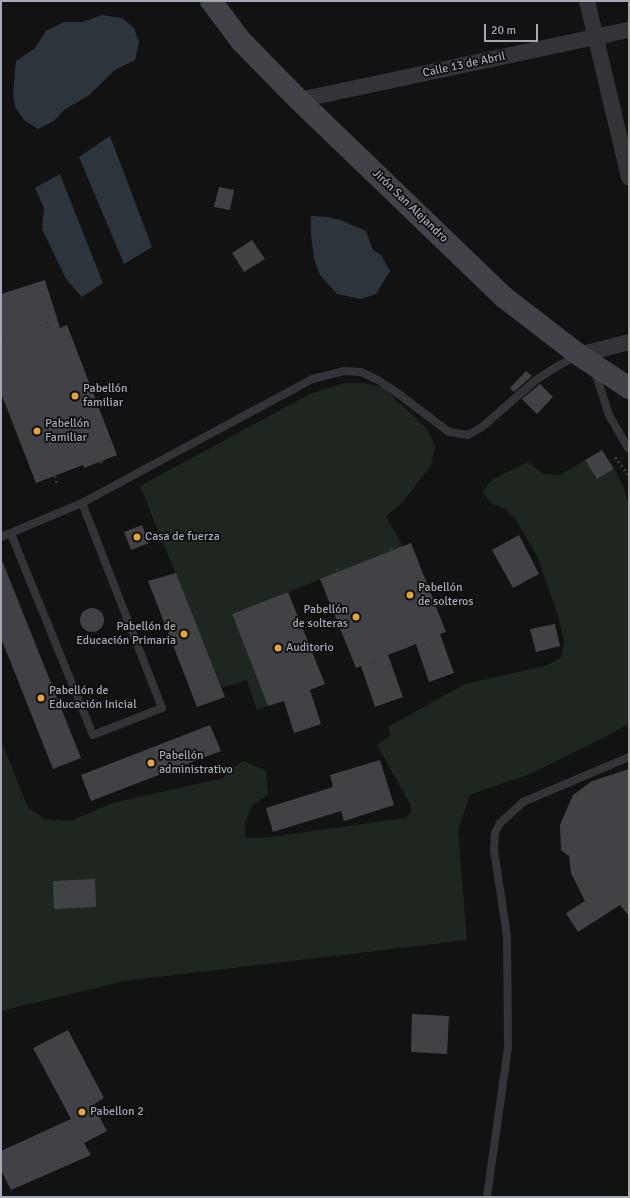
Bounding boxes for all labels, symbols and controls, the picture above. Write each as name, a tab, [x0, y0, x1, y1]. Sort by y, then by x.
scale bar	[486, 16, 540, 42]
text: 20 m	[491, 23, 516, 38]
street label: Calle 13 de Abril	[421, 49, 507, 81]
street label: Jirón San Alejandro	[369, 166, 451, 246]
place label: Pabellón familiar	[83, 382, 128, 410]
marker: Pabellón familiar	[70, 391, 80, 401]
place label: Pabellón Familiar	[45, 417, 90, 445]
marker: Pabellón Familiar	[32, 426, 42, 436]
place label: Casa de fuerza	[145, 530, 220, 544]
marker: Casa de fuerza	[132, 532, 142, 542]
place label: Pabellón de solteros	[418, 581, 474, 609]
marker: Pabellón de solteros	[405, 590, 415, 600]
place label: Pabellón de solteras	[292, 603, 348, 631]
marker: Pabellón de solteras	[351, 612, 361, 622]
place label: Pabellón de Educación Primaria	[76, 620, 176, 648]
marker: Pabellón de Educación Primaria	[179, 629, 189, 639]
place label: Auditorio	[286, 641, 334, 655]
marker: Auditorio	[273, 643, 283, 653]
place label: Pabellón de Educación Inicial	[49, 684, 137, 712]
marker: Pabellón de Educación Inicial	[36, 693, 46, 703]
place label: Pabellón administrativo	[159, 749, 233, 777]
marker: Pabellón administrativo	[146, 758, 156, 768]
place label: Pabellon 2	[90, 1105, 144, 1119]
marker: Pabellon 2	[77, 1107, 87, 1117]

